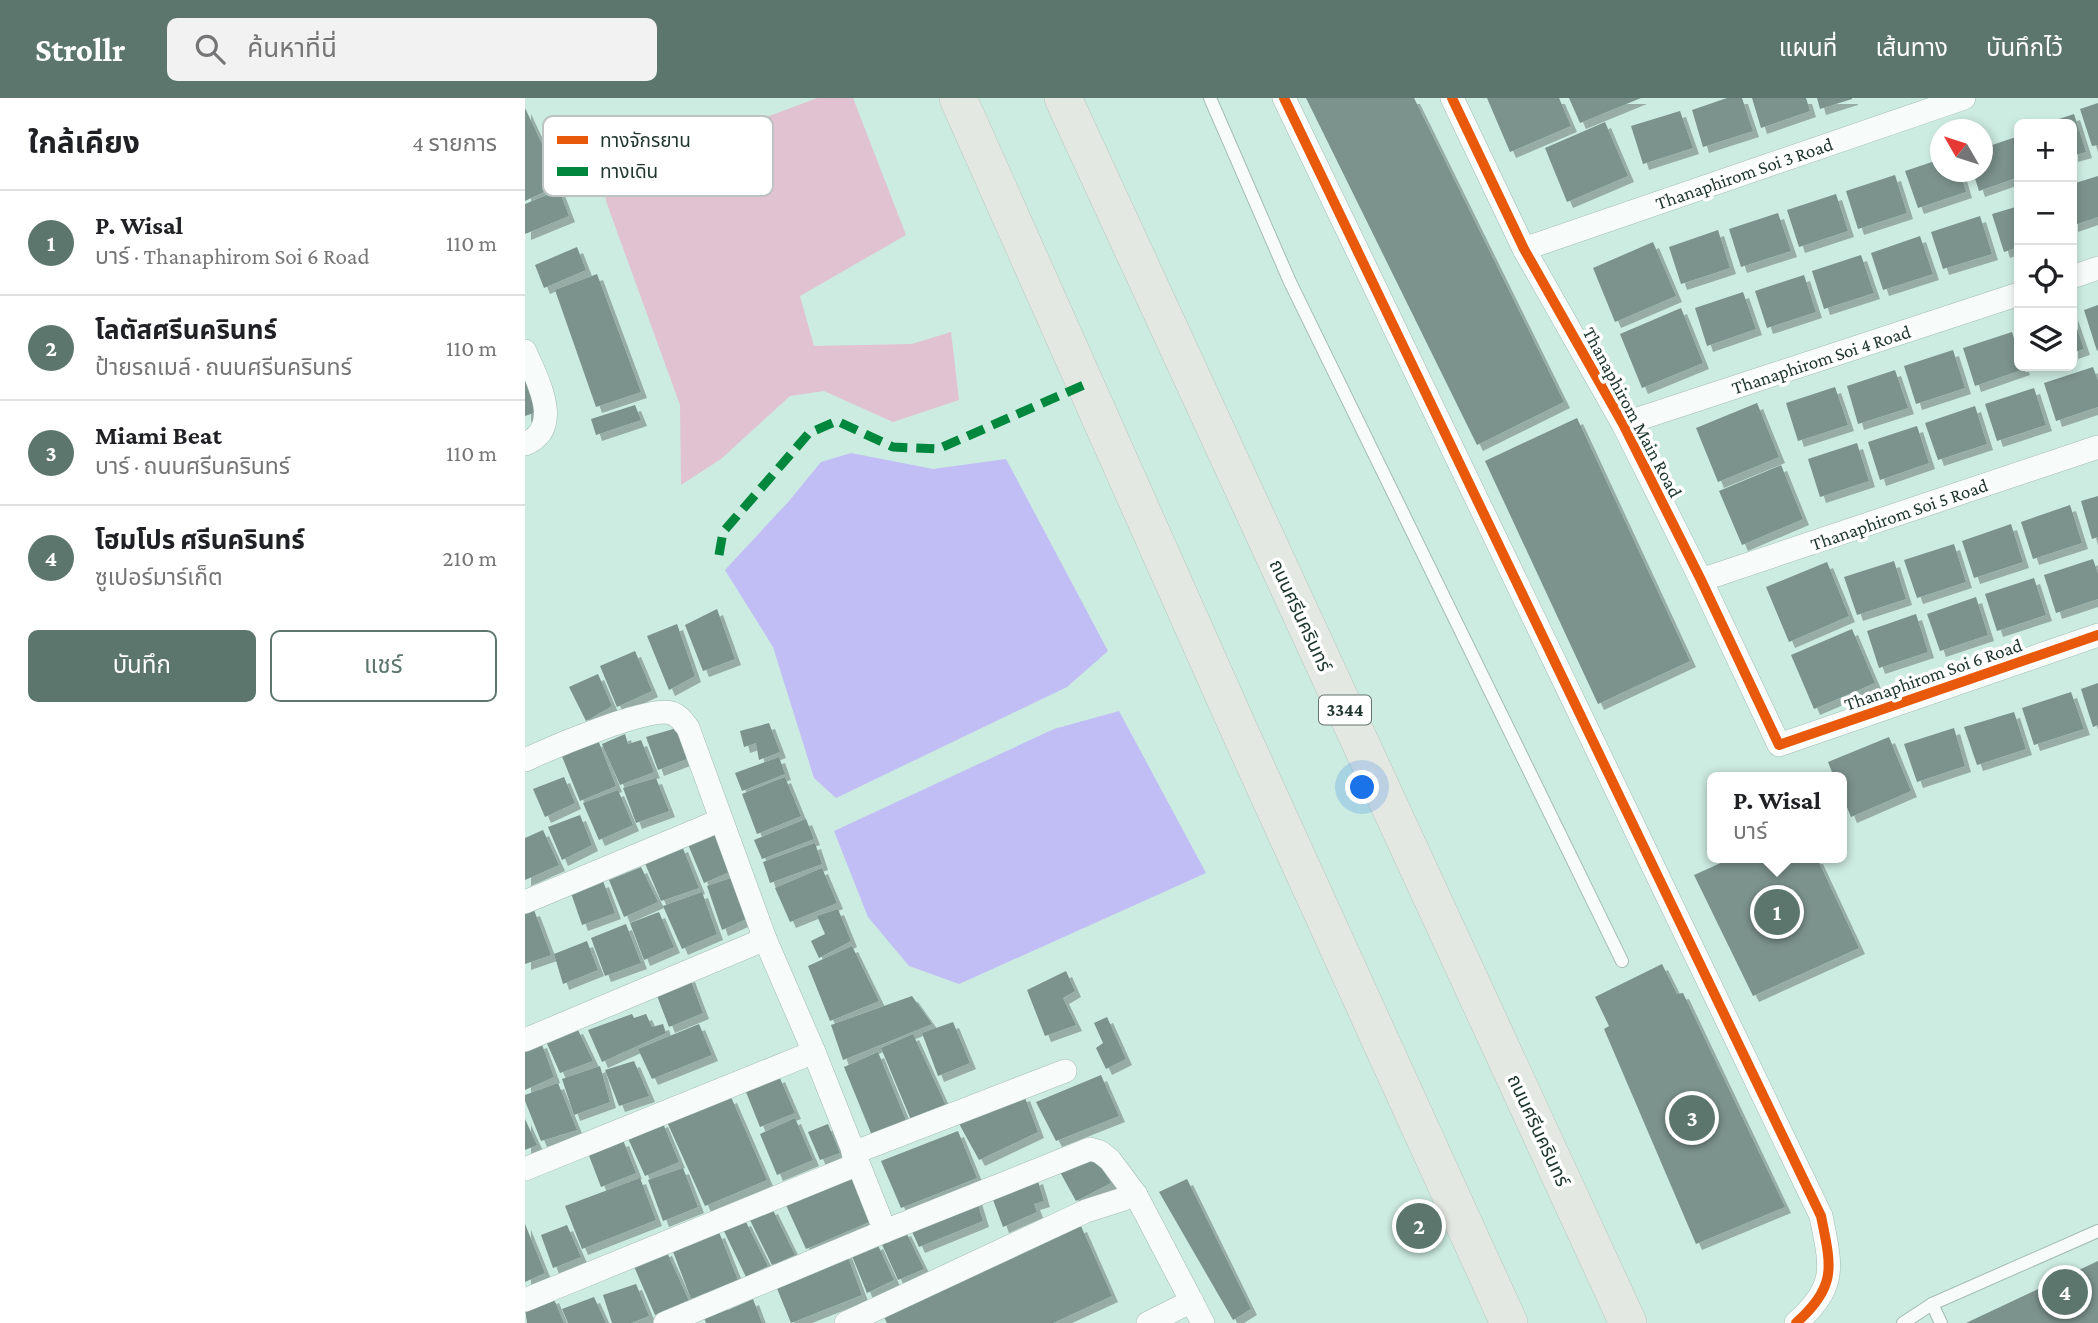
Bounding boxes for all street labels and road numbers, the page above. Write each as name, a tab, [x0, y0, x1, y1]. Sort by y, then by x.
street label: Thanaphirom Soi 3 Road	[1653, 133, 1836, 214]
street label: Thanaphirom Soi 4 Road	[1729, 321, 1913, 398]
street label: Thanaphirom Main Road	[1579, 323, 1686, 501]
street label: Thanaphirom Soi 5 Road	[1808, 474, 1991, 555]
street label: ถนนศรีนครินทร์	[1265, 556, 1336, 675]
street label: Thanaphirom Soi 6 Road	[1841, 634, 2025, 715]
road number: 3344	[1319, 696, 1371, 724]
street label: ถนนศรีนครินทร์	[1503, 1071, 1574, 1190]

